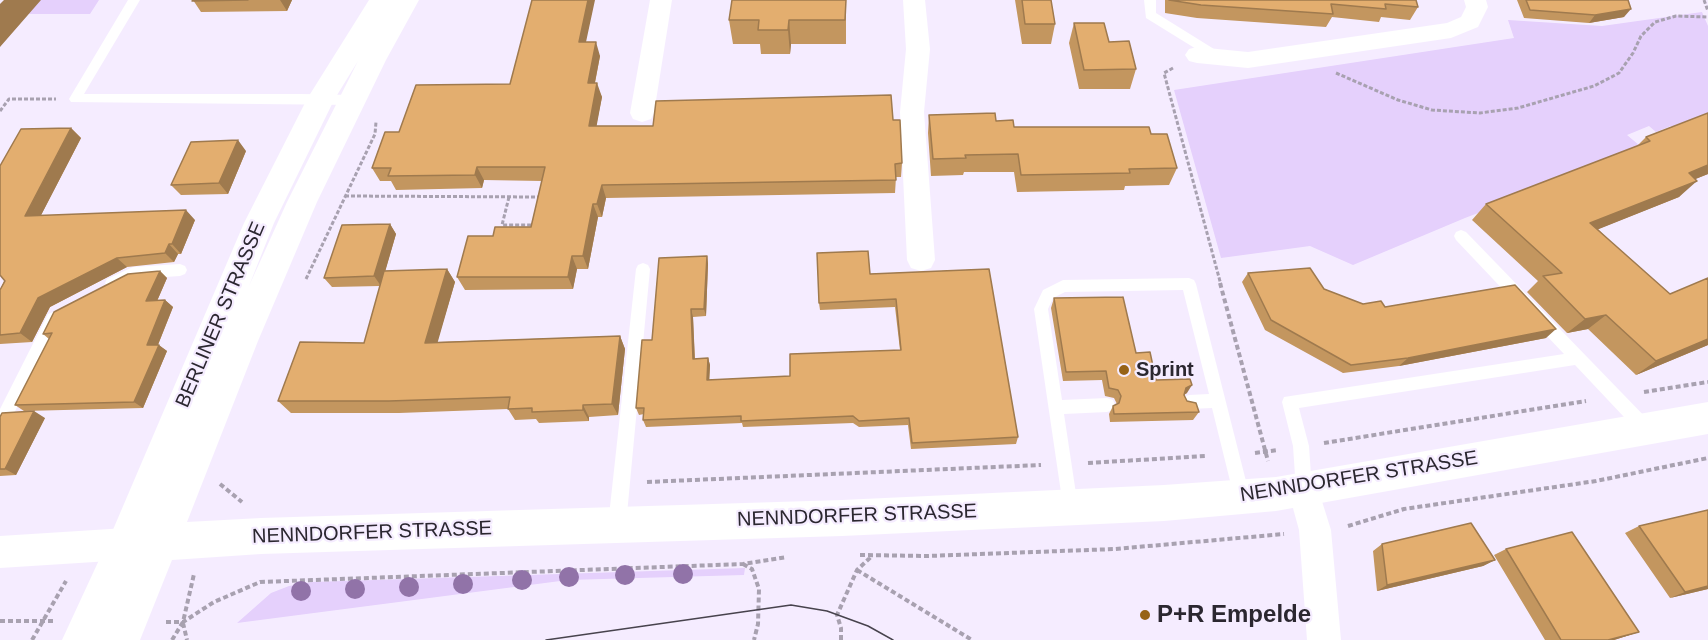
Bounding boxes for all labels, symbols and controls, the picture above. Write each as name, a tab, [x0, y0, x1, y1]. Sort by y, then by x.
street label: BERLINER STRASSE	[171, 219, 271, 411]
place label: Sprint	[1136, 358, 1194, 382]
marker: Sprint	[1117, 363, 1131, 377]
street label: NENNDORFER STRASSE	[1239, 446, 1479, 508]
street label: NENNDORFER STRASSE	[737, 500, 977, 532]
street label: NENNDORFER STRASSE	[252, 517, 492, 549]
place label: P+R Empelde	[1157, 601, 1311, 629]
marker: P+R Empelde	[1138, 608, 1152, 622]

